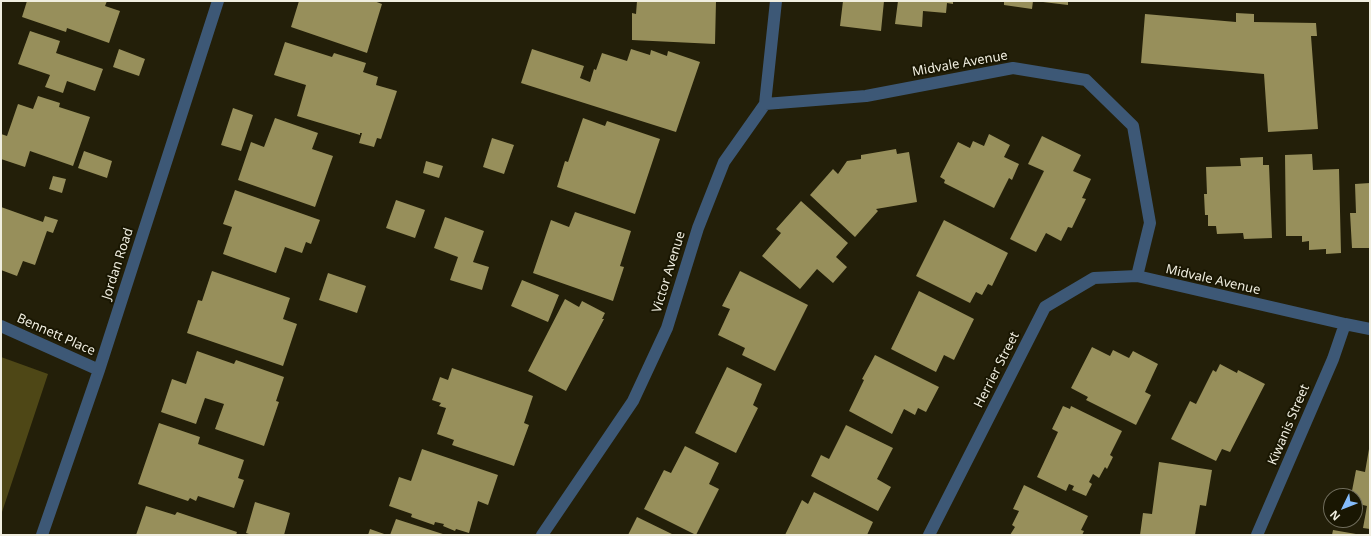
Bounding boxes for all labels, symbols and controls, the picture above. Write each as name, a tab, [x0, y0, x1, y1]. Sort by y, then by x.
street label: Midvale Avenue	[911, 48, 1009, 80]
street label: Jordan Road	[99, 226, 137, 302]
street label: Victor Avenue	[649, 229, 689, 315]
street label: Midvale Avenue	[1164, 262, 1262, 298]
street label: Bennett Place	[14, 311, 98, 359]
street label: Herrier Street	[971, 329, 1023, 411]
street label: Kiwanis Street	[1265, 382, 1313, 468]
north arrow	[1323, 488, 1363, 528]
text: N	[1326, 507, 1343, 524]

